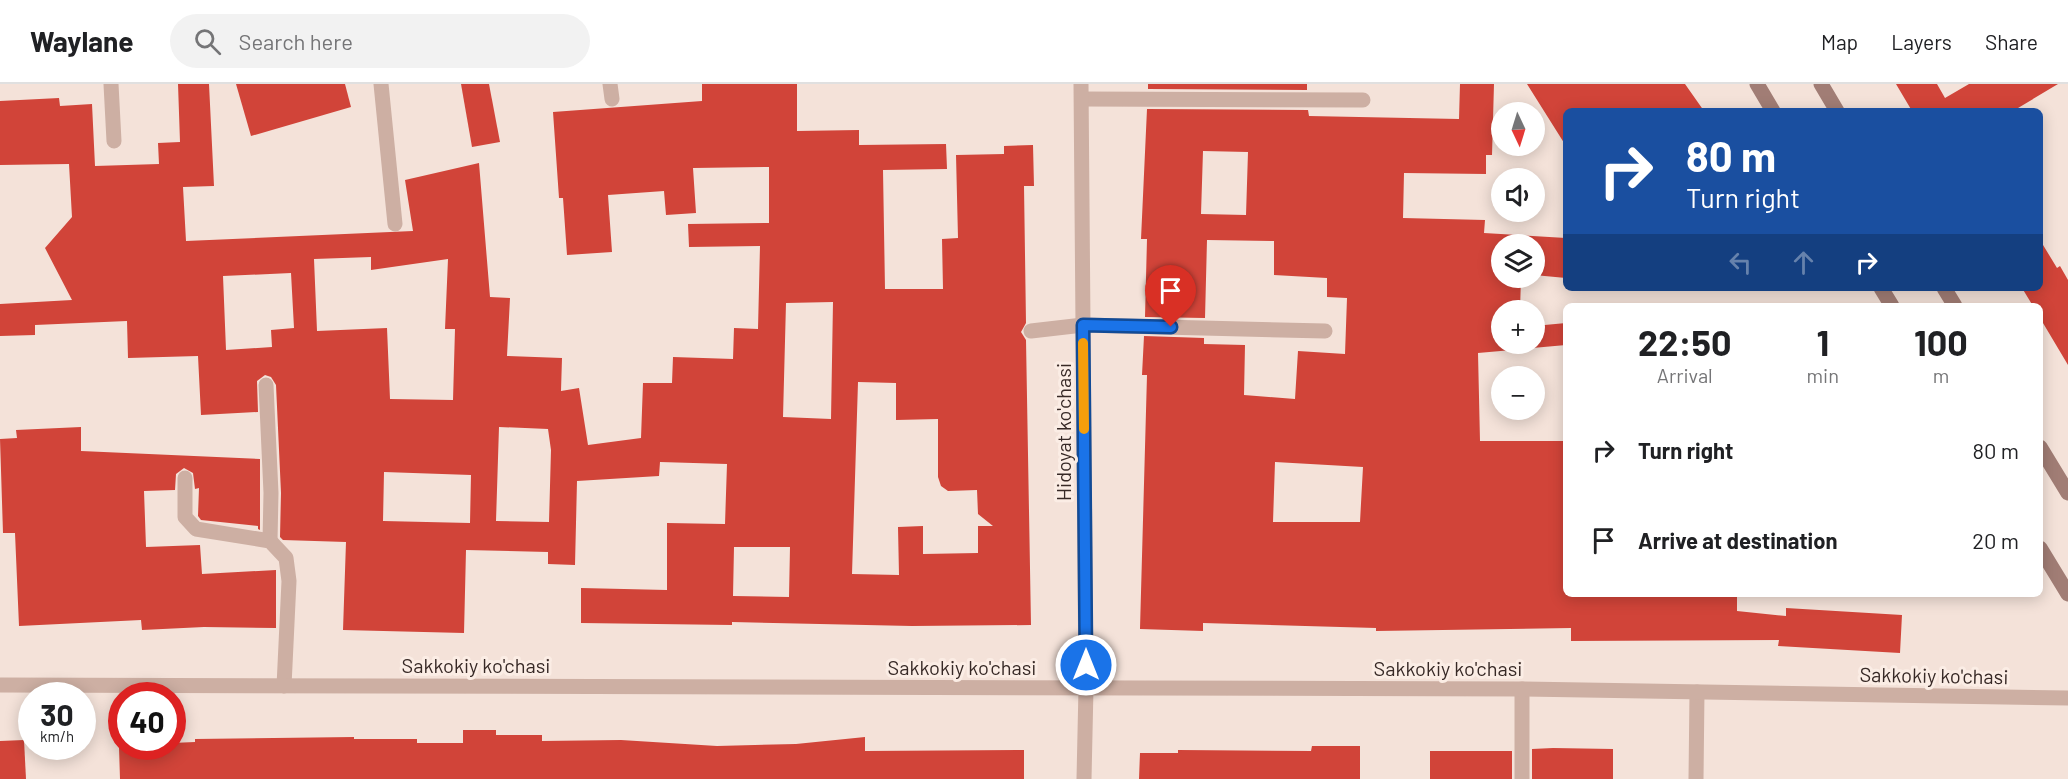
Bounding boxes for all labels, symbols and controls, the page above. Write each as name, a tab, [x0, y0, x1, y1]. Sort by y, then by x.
search box	[170, 14, 590, 68]
text: Waylane	[30, 24, 134, 58]
icon: search	[191, 25, 224, 58]
text: Search here	[239, 28, 353, 54]
text: Map	[1821, 29, 1858, 54]
text: Layers	[1891, 29, 1952, 54]
text: Share	[1985, 29, 2038, 54]
north arrow	[1491, 102, 1545, 156]
map controls	[1491, 102, 1545, 420]
text: 80 m	[1686, 130, 1776, 180]
icon: right	[1587, 132, 1665, 210]
button: sound	[1491, 168, 1545, 222]
text: Turn right	[1686, 181, 1800, 213]
button: layers	[1491, 234, 1545, 288]
icon: left	[1724, 246, 1757, 279]
icon: ahead	[1787, 246, 1820, 279]
icon: right	[1850, 246, 1883, 279]
pin	[1145, 265, 1196, 327]
icon: arrive	[1154, 274, 1187, 307]
button: +	[1491, 300, 1545, 354]
text: 22:50	[1638, 320, 1731, 363]
text: 1	[1816, 320, 1829, 363]
text: 100	[1914, 320, 1968, 363]
street label: Hidoyat ko'chasi	[1051, 363, 1075, 501]
text: Arrival	[1657, 363, 1713, 387]
text: min	[1807, 363, 1839, 387]
text: m	[1933, 363, 1949, 387]
button: −	[1491, 366, 1545, 420]
icon: right	[1587, 434, 1620, 467]
text: Turn right	[1638, 437, 1733, 463]
text: 80 m	[1973, 437, 2019, 463]
icon: arrive	[1587, 524, 1620, 557]
text: Arrive at destination	[1638, 527, 1837, 553]
text: 20 m	[1972, 527, 2019, 553]
position arrow	[1054, 633, 1118, 697]
street label: Sakkokiy ko'chasi	[402, 653, 550, 677]
street label: Sakkokiy ko'chasi	[888, 655, 1036, 679]
street label: Sakkokiy ko'chasi	[1374, 656, 1522, 680]
street label: Sakkokiy ko'chasi	[1859, 662, 2009, 688]
speed limit sign: 40	[108, 682, 186, 760]
text: 30	[40, 696, 74, 732]
text: km/h	[40, 727, 74, 745]

